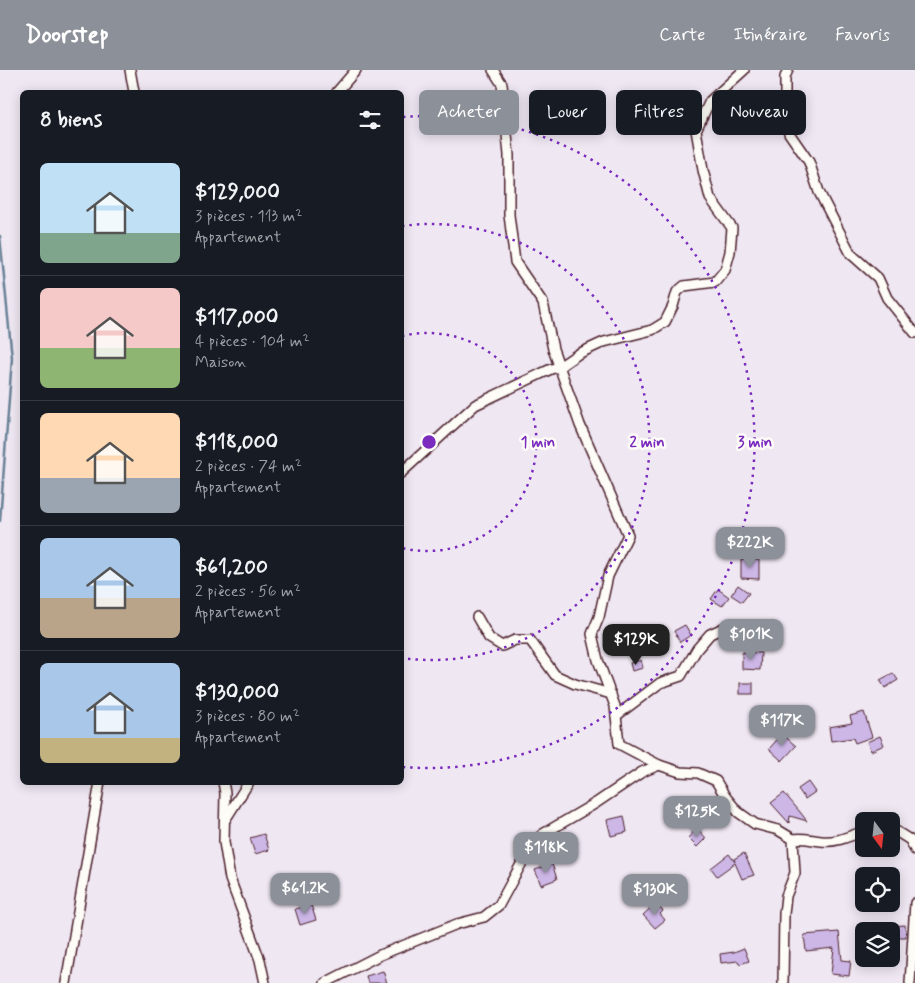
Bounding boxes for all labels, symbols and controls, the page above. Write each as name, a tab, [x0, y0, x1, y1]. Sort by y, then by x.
text: Doorstep	[25, 20, 109, 51]
text: Carte	[659, 23, 705, 47]
text: Itinéraire	[733, 23, 807, 47]
text: Favoris	[835, 23, 890, 47]
chip: Acheter	[419, 90, 519, 135]
chip: Louer	[529, 90, 606, 135]
chip: Filtres	[616, 90, 702, 135]
chip: Nouveau	[712, 90, 806, 135]
text: 8 biens	[40, 106, 102, 134]
icon: filters	[356, 106, 384, 134]
text: $129,000	[195, 178, 280, 206]
icon: home	[80, 183, 140, 243]
text: 3 pièces · 113 m²	[195, 206, 302, 227]
text: Appartement	[195, 227, 281, 248]
text: $117,000	[195, 303, 278, 331]
icon: home	[80, 308, 140, 368]
text: 4 pièces · 104 m²	[195, 331, 310, 352]
text: Maison	[195, 352, 247, 373]
text: $118,000	[195, 428, 278, 456]
icon: home	[80, 433, 140, 493]
centre of rings	[420, 433, 438, 451]
text: 1 min	[521, 433, 555, 453]
text: 2 min	[629, 433, 665, 453]
text: 3 min	[738, 433, 772, 453]
text: 2 pièces · 74 m²	[195, 456, 302, 477]
text: Appartement	[195, 477, 281, 498]
pin: $222K	[715, 526, 785, 569]
text: $222K	[727, 532, 773, 553]
text: $61,200	[195, 553, 268, 581]
icon: home	[80, 558, 140, 618]
text: 2 pièces · 56 m²	[195, 581, 301, 602]
text: Appartement	[195, 602, 281, 623]
pin: $101K	[716, 618, 786, 661]
pin: $129K	[601, 624, 671, 666]
text: $101K	[729, 624, 773, 645]
text: $129K	[614, 629, 658, 650]
text: $130,000	[195, 678, 279, 706]
icon: home	[80, 683, 140, 743]
pin: $117K	[747, 704, 817, 747]
text: 3 pièces · 80 m²	[195, 706, 300, 727]
text: $117K	[760, 710, 804, 731]
text: Appartement	[195, 727, 281, 748]
pin: $125K	[662, 796, 732, 838]
text: $125K	[674, 801, 720, 822]
north arrow	[855, 812, 900, 858]
map controls	[855, 812, 900, 967]
pin: $118K	[511, 832, 581, 874]
text: $118K	[524, 837, 568, 858]
button: locate	[855, 867, 900, 912]
pin: $61.2K	[264, 872, 346, 915]
pin: $130K	[620, 874, 690, 916]
text: $61.2K	[282, 878, 328, 899]
text: $130K	[633, 879, 677, 900]
button: layers	[855, 922, 900, 967]

